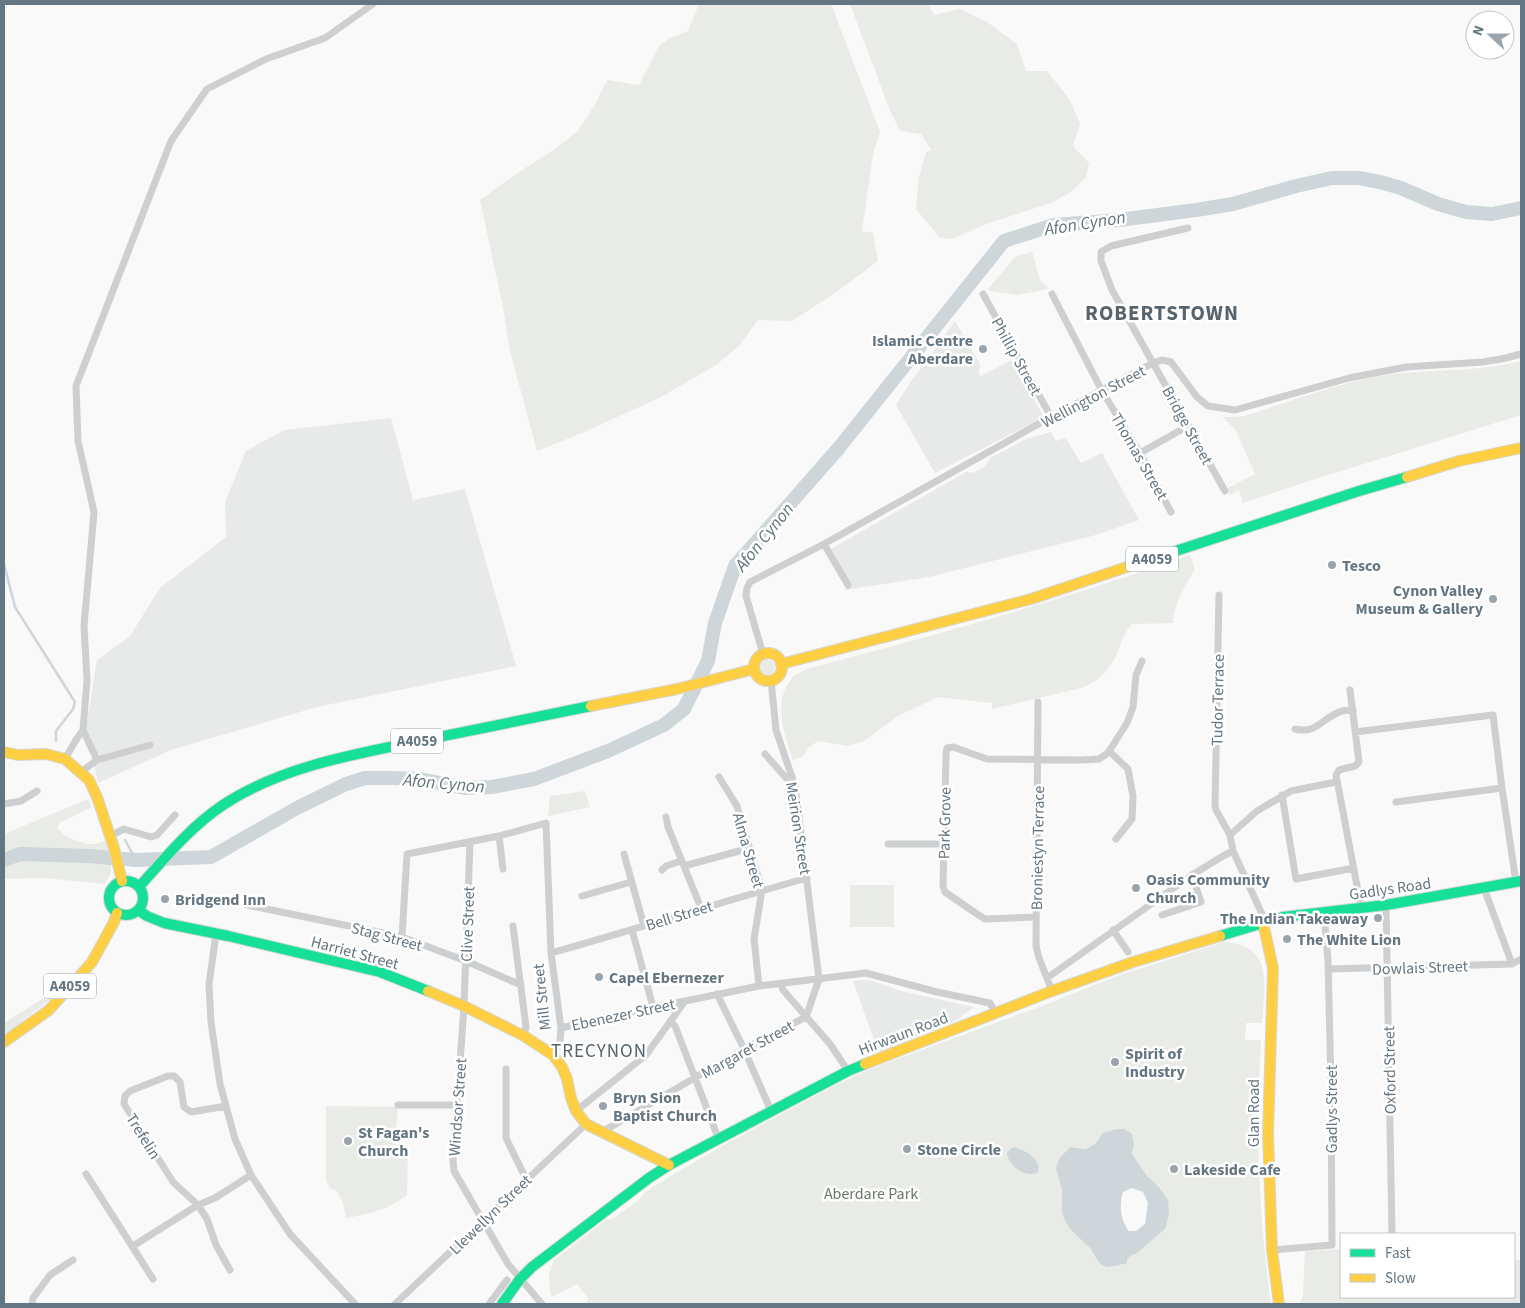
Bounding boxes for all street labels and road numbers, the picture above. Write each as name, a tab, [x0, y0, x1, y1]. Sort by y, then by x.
street label: Phillip Street	[986, 314, 1047, 400]
street label: Wellington Street	[1037, 360, 1150, 434]
street label: Bridge Street	[1156, 382, 1218, 469]
street label: Thomas Street	[1105, 409, 1173, 505]
road number: A4059	[1126, 546, 1178, 572]
street label: Tudor Terrace	[1206, 654, 1230, 746]
road number: A4059	[391, 728, 443, 754]
street label: Meirion Street	[780, 780, 816, 877]
street label: Broniestyn Terrace	[1026, 786, 1050, 910]
street label: Park Grove	[933, 787, 957, 859]
street label: Alma Street	[727, 810, 769, 891]
street label: Gadlys Road	[1348, 872, 1433, 906]
street label: Clive Street	[456, 885, 480, 962]
street label: Bell Street	[643, 895, 716, 937]
street label: Stag Street	[349, 917, 425, 957]
street label: Harriet Street	[308, 931, 402, 975]
street label: Dowlais Street	[1372, 955, 1469, 981]
street label: Mill Street	[527, 962, 556, 1031]
road number: A4059	[44, 974, 96, 998]
street label: Ebenezer Street	[569, 993, 678, 1037]
street label: Hirwaun Road	[855, 1007, 951, 1061]
street label: Margaret Street	[697, 1015, 798, 1084]
street label: Oxford Street	[1378, 1025, 1402, 1114]
street label: Windsor Street	[444, 1057, 472, 1157]
street label: Gadlys Street	[1321, 1064, 1343, 1153]
street label: Glan Road	[1243, 1079, 1265, 1147]
street label: Trefelin	[120, 1109, 166, 1164]
street label: Llewellyn Street	[445, 1169, 537, 1260]

